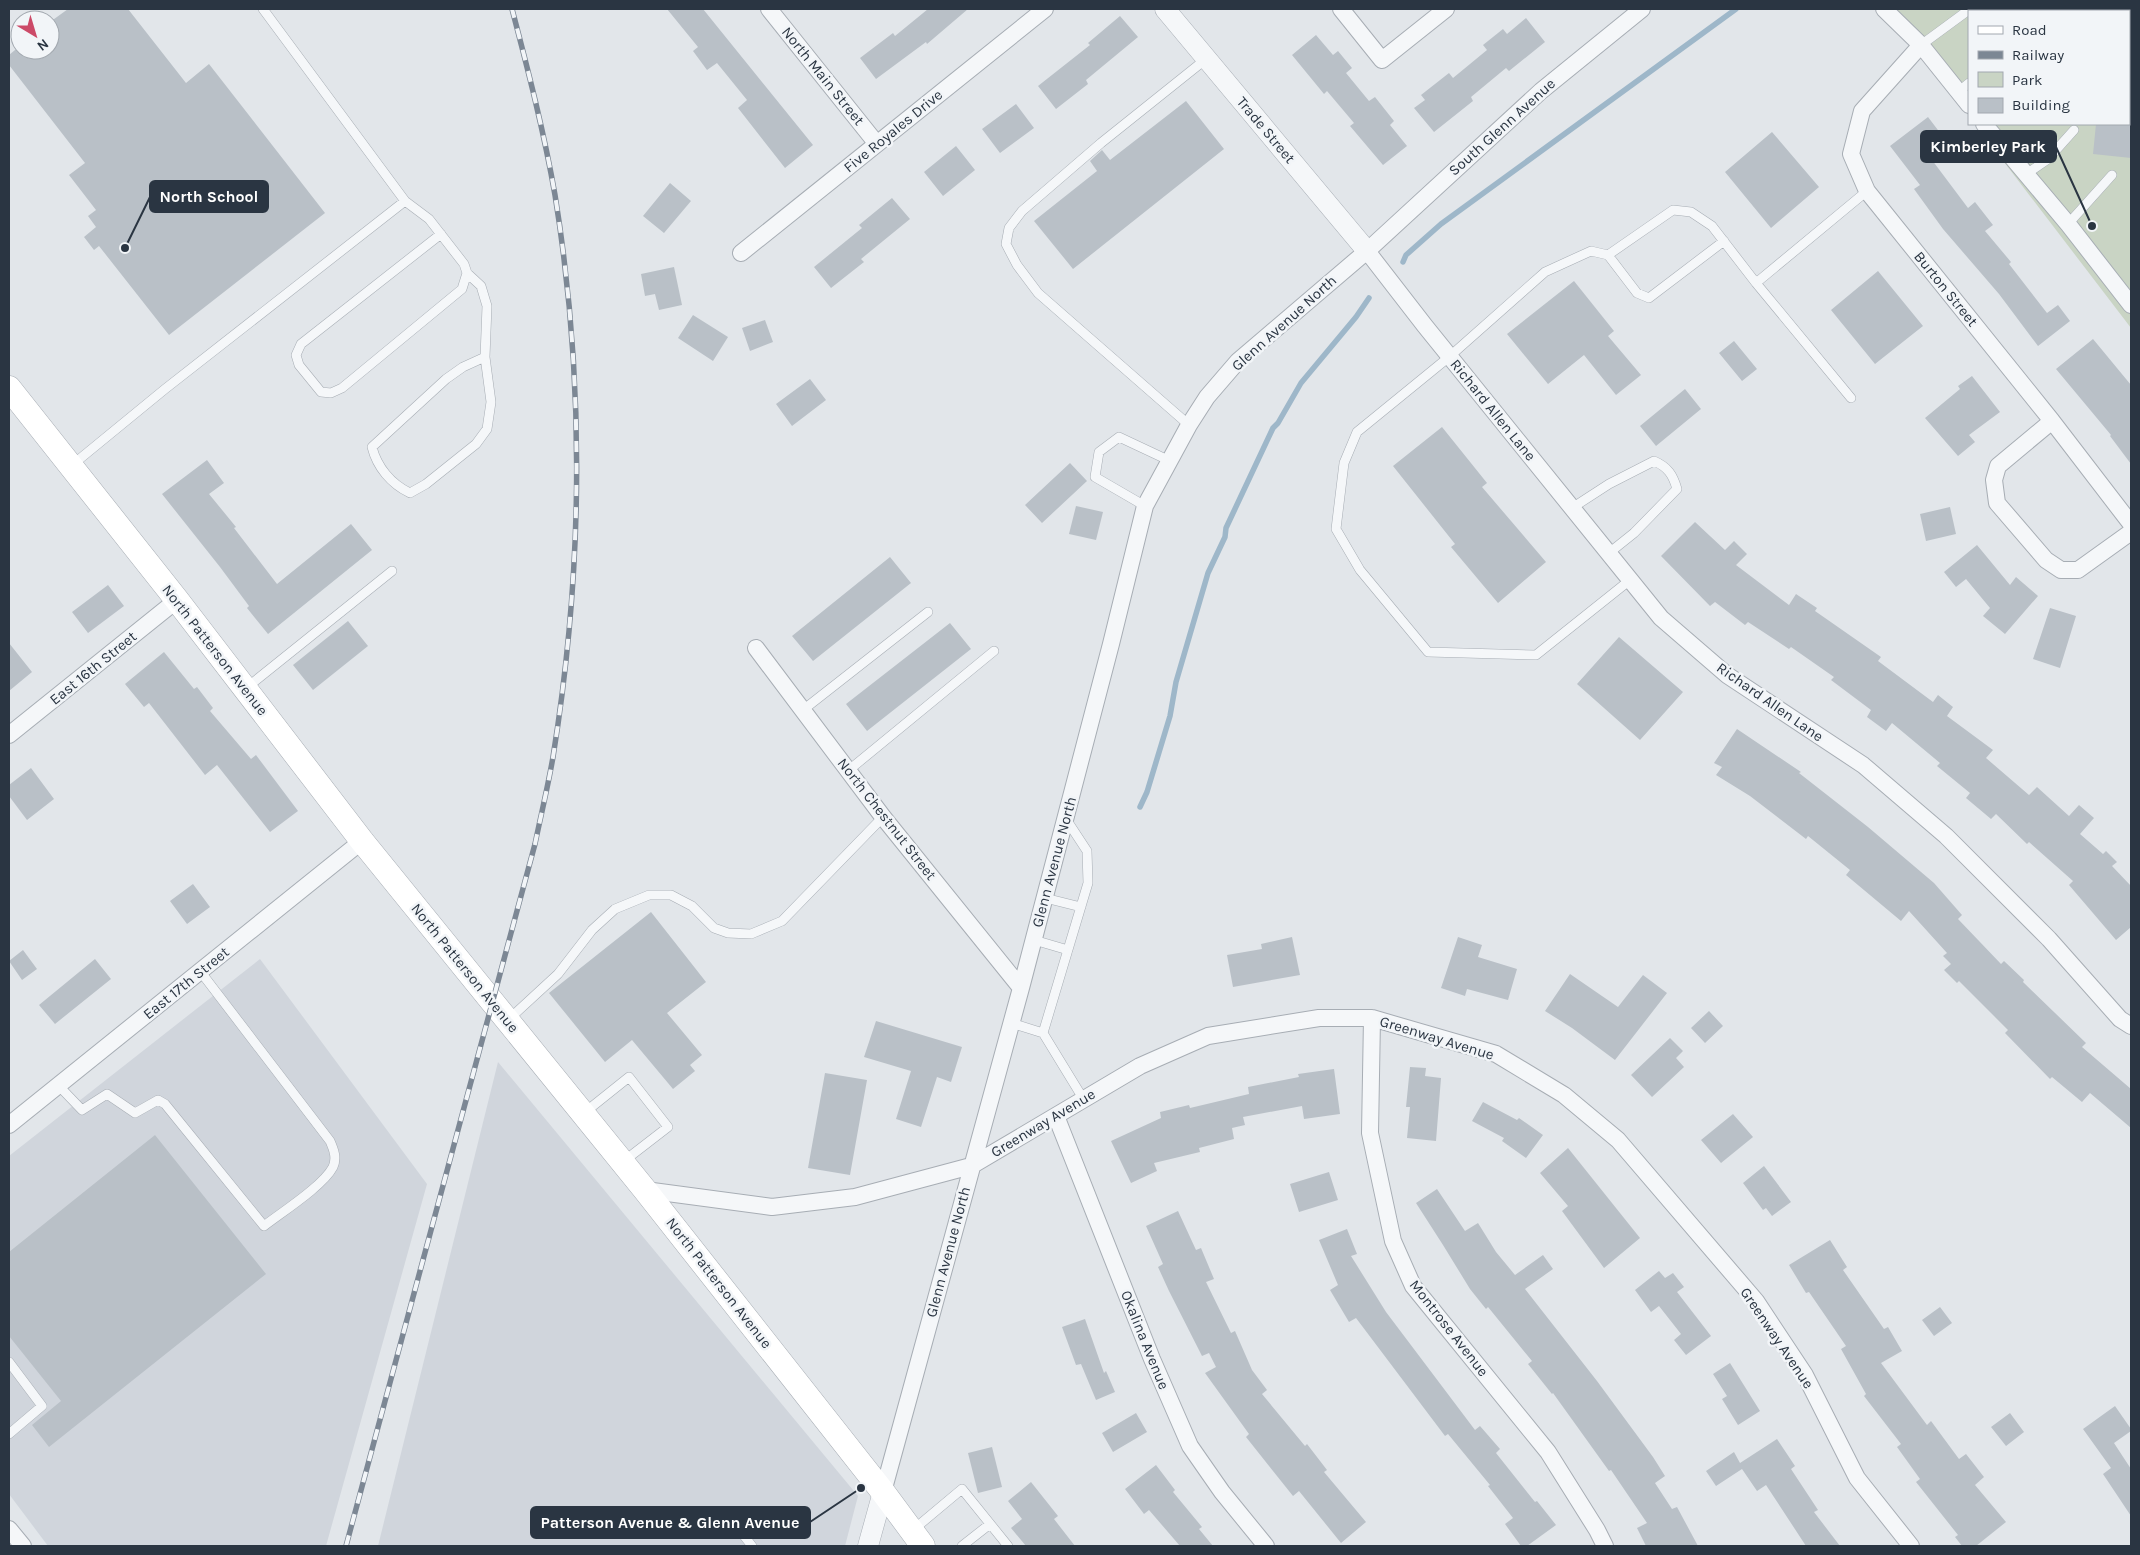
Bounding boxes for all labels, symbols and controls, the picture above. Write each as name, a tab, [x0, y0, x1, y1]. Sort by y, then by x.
north arrow	[10, 10, 60, 60]
legend	[1968, 10, 2130, 125]
text: Road	[2012, 21, 2047, 39]
street label: North Main Street	[778, 23, 868, 129]
text: N	[34, 35, 52, 55]
text: Railway	[2012, 46, 2064, 64]
text: Park	[2012, 71, 2042, 89]
street label: South Glenn Avenue	[1445, 74, 1559, 180]
street label: Five Royales Drive	[840, 86, 946, 176]
street label: Trade Street	[1233, 93, 1299, 167]
text: Building	[2012, 96, 2070, 114]
callout: Kimberley Park	[1921, 131, 2056, 162]
text: Kimberley Park	[1930, 137, 2046, 156]
callout: North School	[150, 181, 268, 212]
text: North School	[160, 187, 258, 206]
street label: Burton Street	[1910, 248, 1982, 330]
street label: Glenn Avenue North	[1228, 271, 1340, 375]
street label: Richard Allen Lane	[1446, 355, 1540, 465]
street label: North Patterson Avenue	[158, 581, 272, 719]
street label: East 16th Street	[46, 627, 140, 709]
street label: Richard Allen Lane	[1713, 659, 1827, 745]
street label: North Chestnut Street	[834, 754, 941, 884]
street label: Glenn Avenue North	[1028, 795, 1080, 929]
street label: North Patterson Avenue	[407, 900, 523, 1036]
street label: East 17th Street	[139, 943, 233, 1023]
street label: Greenway Avenue	[1378, 1012, 1496, 1064]
street label: Greenway Avenue	[988, 1085, 1098, 1161]
street label: Glenn Avenue North	[922, 1185, 974, 1319]
street label: North Patterson Avenue	[662, 1214, 776, 1352]
street label: Montrose Avenue	[1406, 1276, 1492, 1380]
street label: Greenway Avenue	[1736, 1284, 1818, 1392]
street label: Okalina Avenue	[1117, 1288, 1173, 1392]
callout: Patterson Avenue & Glenn Avenue	[531, 1507, 810, 1538]
text: Patterson Avenue & Glenn Avenue	[540, 1513, 800, 1532]

